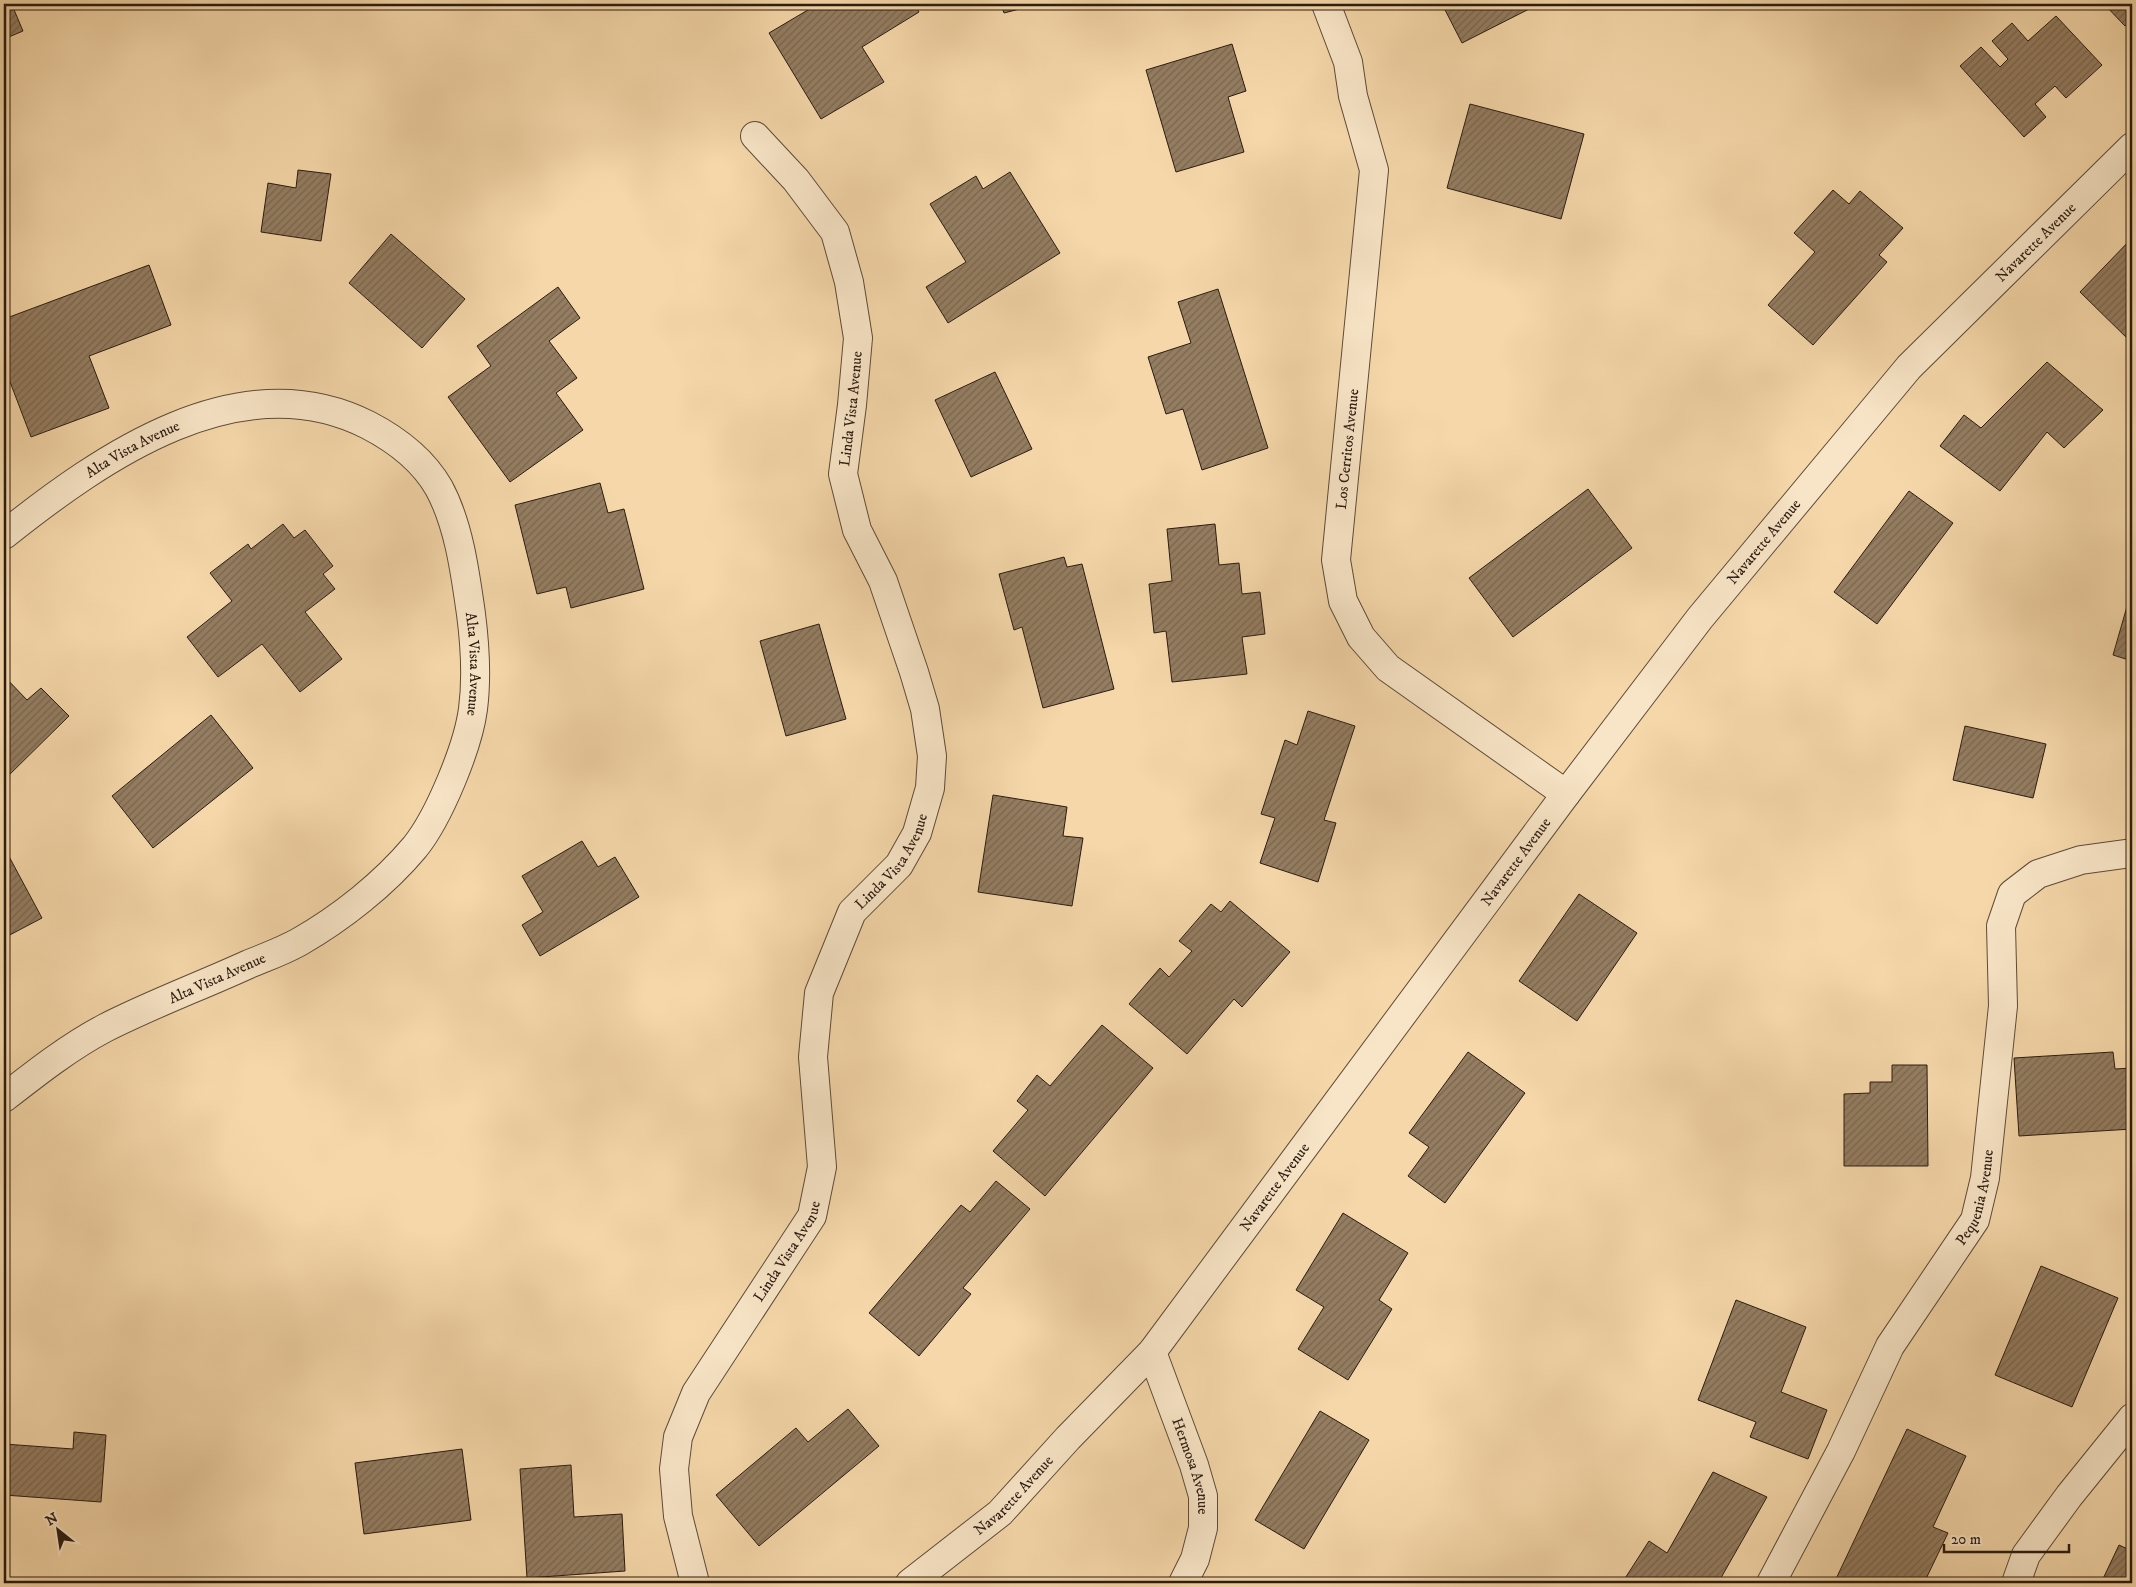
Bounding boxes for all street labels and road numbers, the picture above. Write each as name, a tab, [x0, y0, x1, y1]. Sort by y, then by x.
street label: Navarette Avenue	[1992, 199, 2080, 286]
street label: Linda Vista Avenue	[835, 350, 867, 467]
street label: Los Cerritos Avenue	[1332, 388, 1363, 510]
street label: Alta Vista Avenue	[82, 416, 182, 482]
street label: Navarette Avenue	[1723, 495, 1805, 588]
street label: Alta Vista Avenue	[461, 611, 484, 717]
street label: Linda Vista Avenue	[851, 812, 932, 914]
street label: Navarette Avenue	[1477, 814, 1555, 910]
street label: Alta Vista Avenue	[166, 949, 269, 1008]
street label: Navarette Avenue	[1236, 1139, 1314, 1235]
street label: Pequenia Avenue	[1952, 1149, 1998, 1249]
street label: Linda Vista Avenue	[749, 1199, 825, 1306]
street label: Hermosa Avenue	[1167, 1415, 1212, 1514]
street label: Navarette Avenue	[970, 1452, 1058, 1540]

